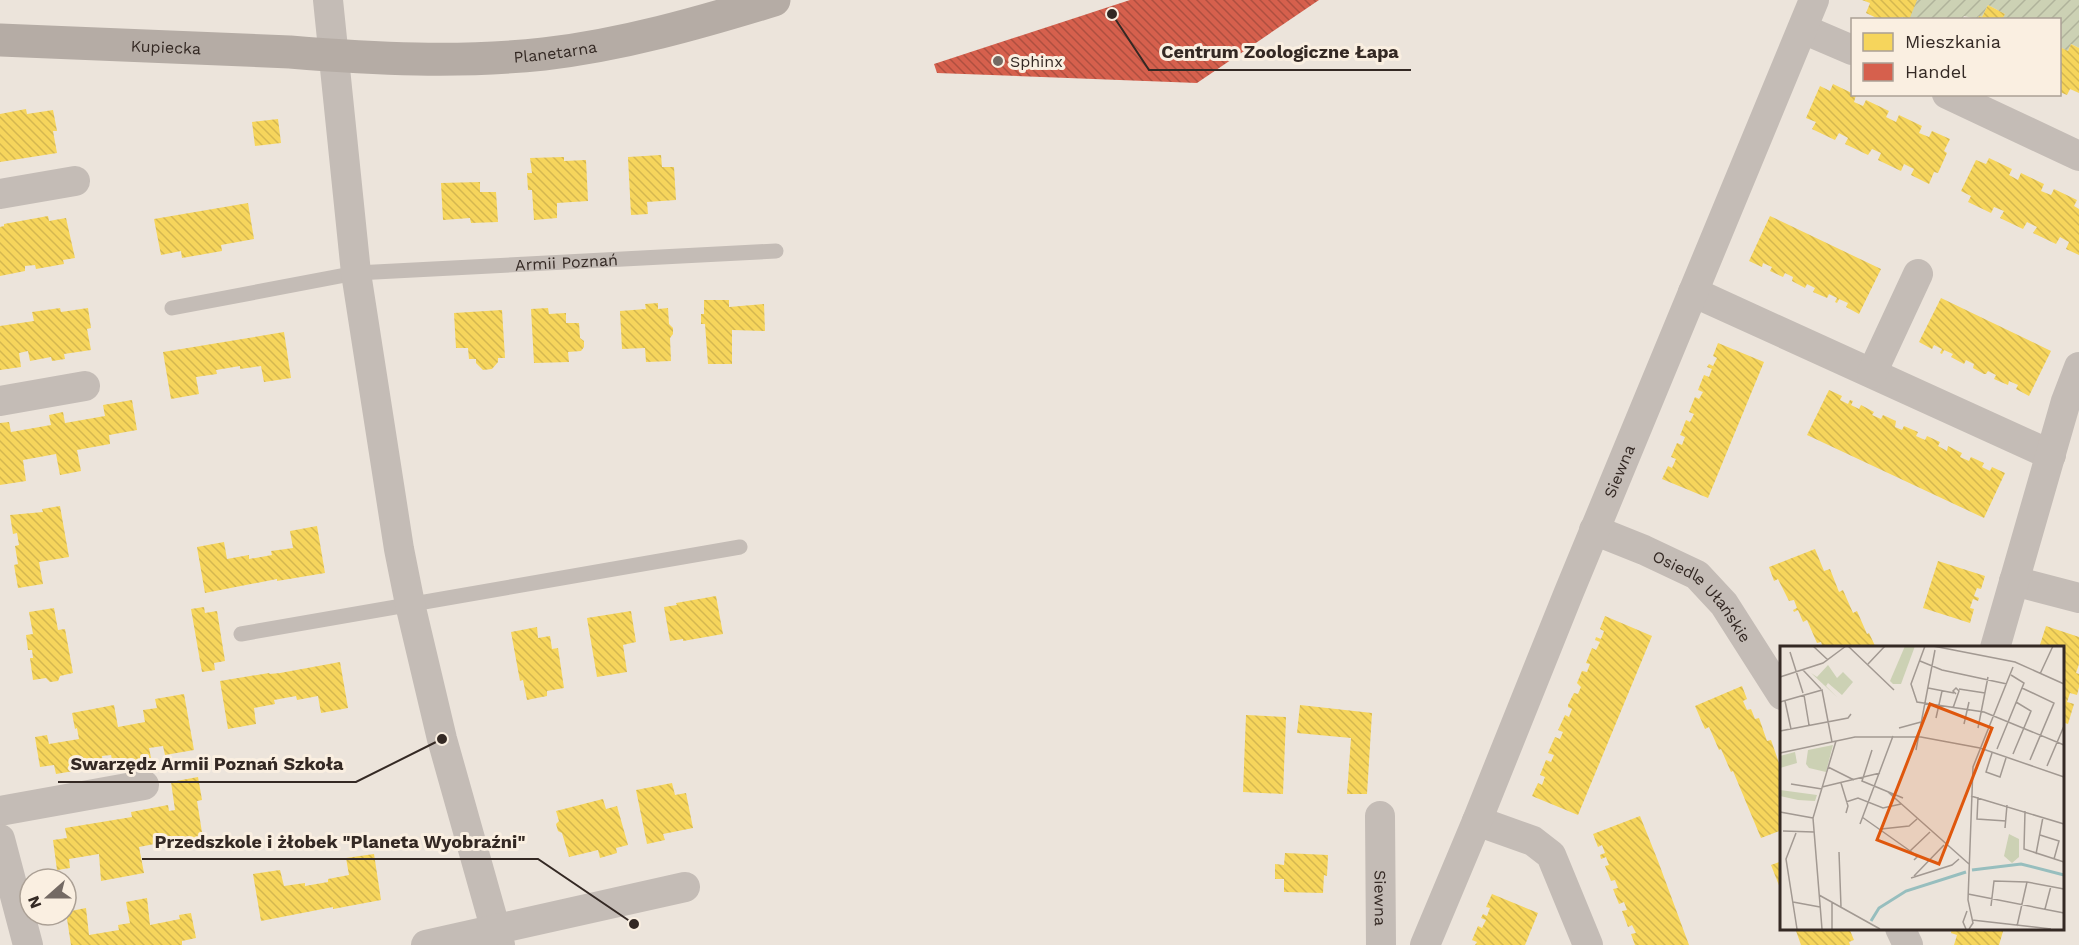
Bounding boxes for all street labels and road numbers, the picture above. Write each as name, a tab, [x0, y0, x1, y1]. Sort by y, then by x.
street label: Kupiecka	[130, 36, 201, 58]
street label: Planetarna	[513, 37, 598, 66]
street label: Armii Poznań	[515, 250, 618, 274]
street label: Siewna	[1600, 442, 1638, 501]
street label: Osiedle Ułańskie	[1650, 546, 1755, 646]
street label: Siewna	[1371, 870, 1390, 926]

